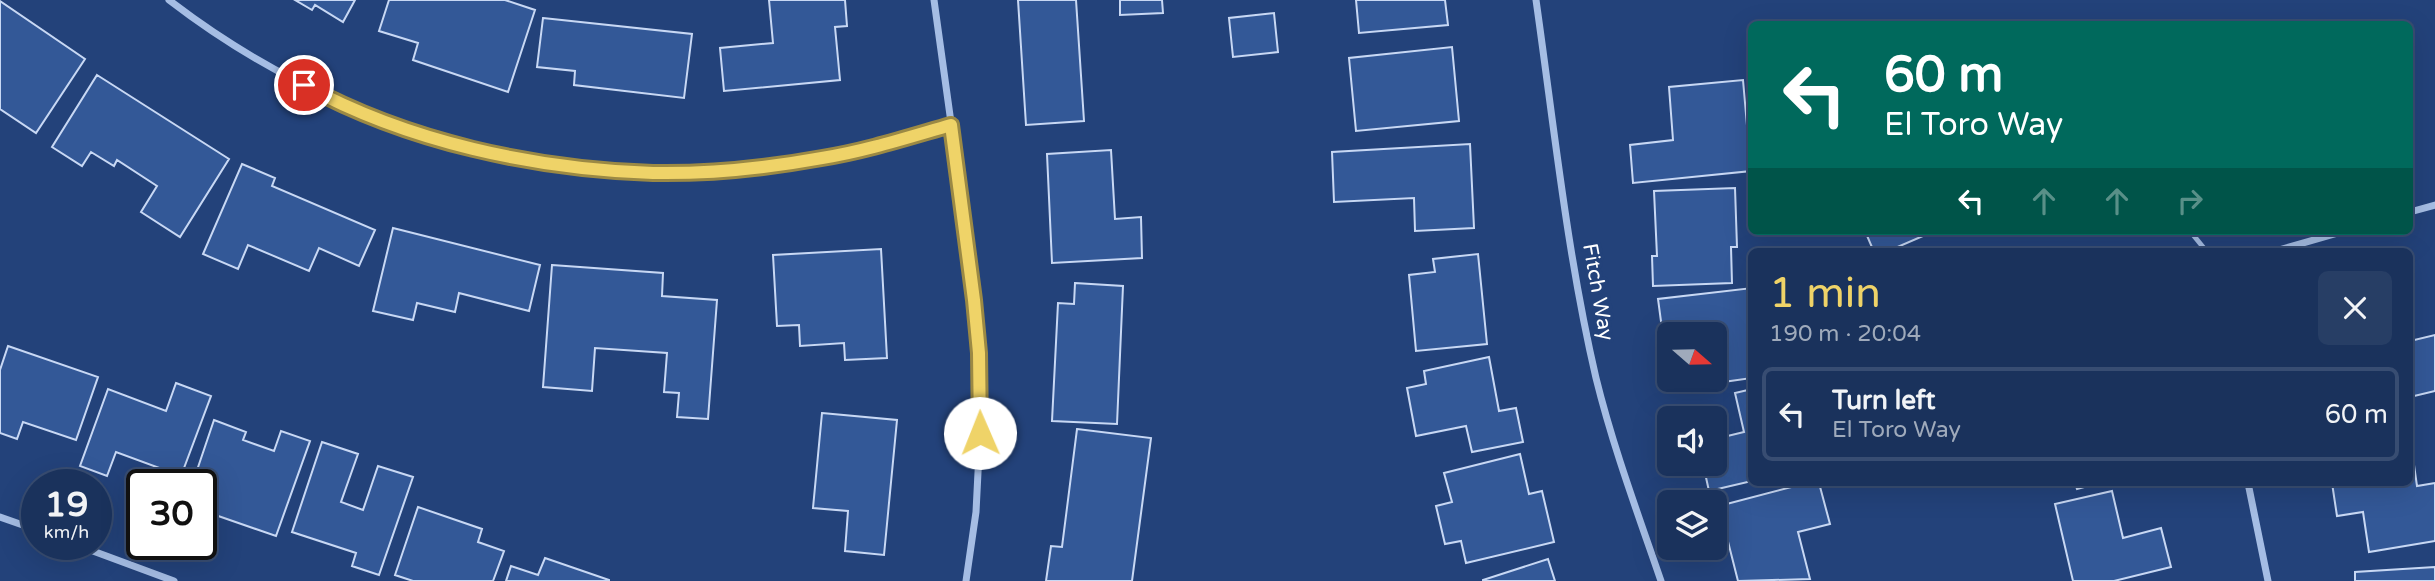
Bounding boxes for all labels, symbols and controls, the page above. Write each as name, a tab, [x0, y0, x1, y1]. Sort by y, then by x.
text: 60 m	[1884, 46, 2003, 105]
icon: left	[1769, 49, 1860, 140]
pin	[274, 55, 334, 115]
icon: arrive	[285, 66, 323, 104]
text: El Toro Way	[1884, 106, 2063, 144]
icon: left	[1952, 182, 1990, 220]
icon: ahead	[2025, 182, 2063, 220]
icon: ahead	[2098, 182, 2136, 220]
icon: right	[2171, 182, 2209, 220]
street label: Fitch Way	[1577, 241, 1619, 343]
text: 1 min	[1769, 268, 1881, 319]
button: close	[2318, 271, 2392, 345]
text: 190 m · 20:04	[1769, 320, 1921, 348]
north arrow	[1657, 322, 1727, 392]
map controls	[1657, 322, 1727, 560]
text: Turn left	[1832, 385, 1935, 416]
icon: left	[1773, 395, 1811, 433]
position arrow	[943, 396, 1017, 470]
text: 60 m	[2325, 399, 2388, 430]
button: sound	[1657, 406, 1727, 476]
text: El Toro Way	[1832, 416, 1961, 444]
speed limit sign: 30	[126, 469, 217, 560]
text: 19	[45, 484, 88, 526]
button: layers	[1657, 490, 1727, 560]
text: km/h	[44, 521, 89, 543]

